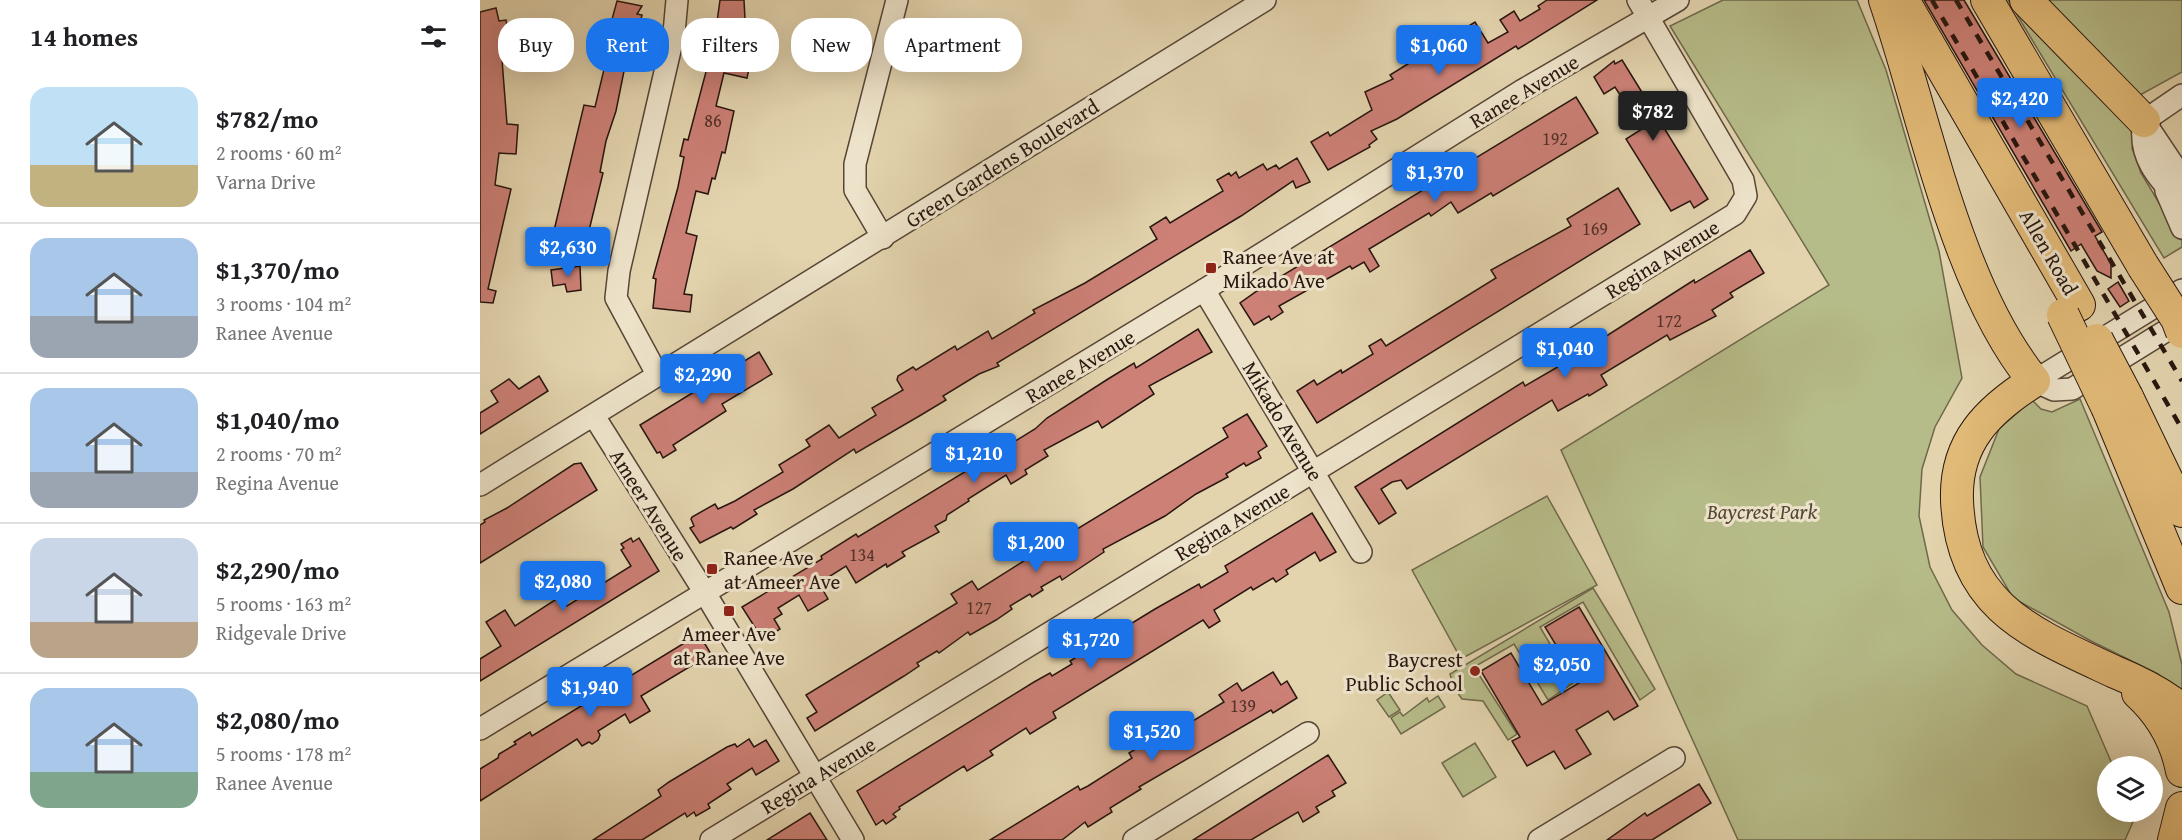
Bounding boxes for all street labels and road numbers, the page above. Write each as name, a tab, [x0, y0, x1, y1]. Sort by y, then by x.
street label: Ranee Avenue	[1463, 46, 1585, 136]
street label: Green Gardens Boulevard	[899, 90, 1105, 235]
street label: Allen Road	[2012, 203, 2087, 301]
street label: Regina Avenue	[1599, 212, 1725, 306]
street label: Ranee Avenue	[1019, 321, 1141, 411]
street label: Mikado Avenue	[1235, 355, 1331, 487]
street label: Ameer Avenue	[602, 443, 696, 567]
street label: Regina Avenue	[1169, 475, 1295, 569]
street label: Regina Avenue	[755, 728, 881, 822]

